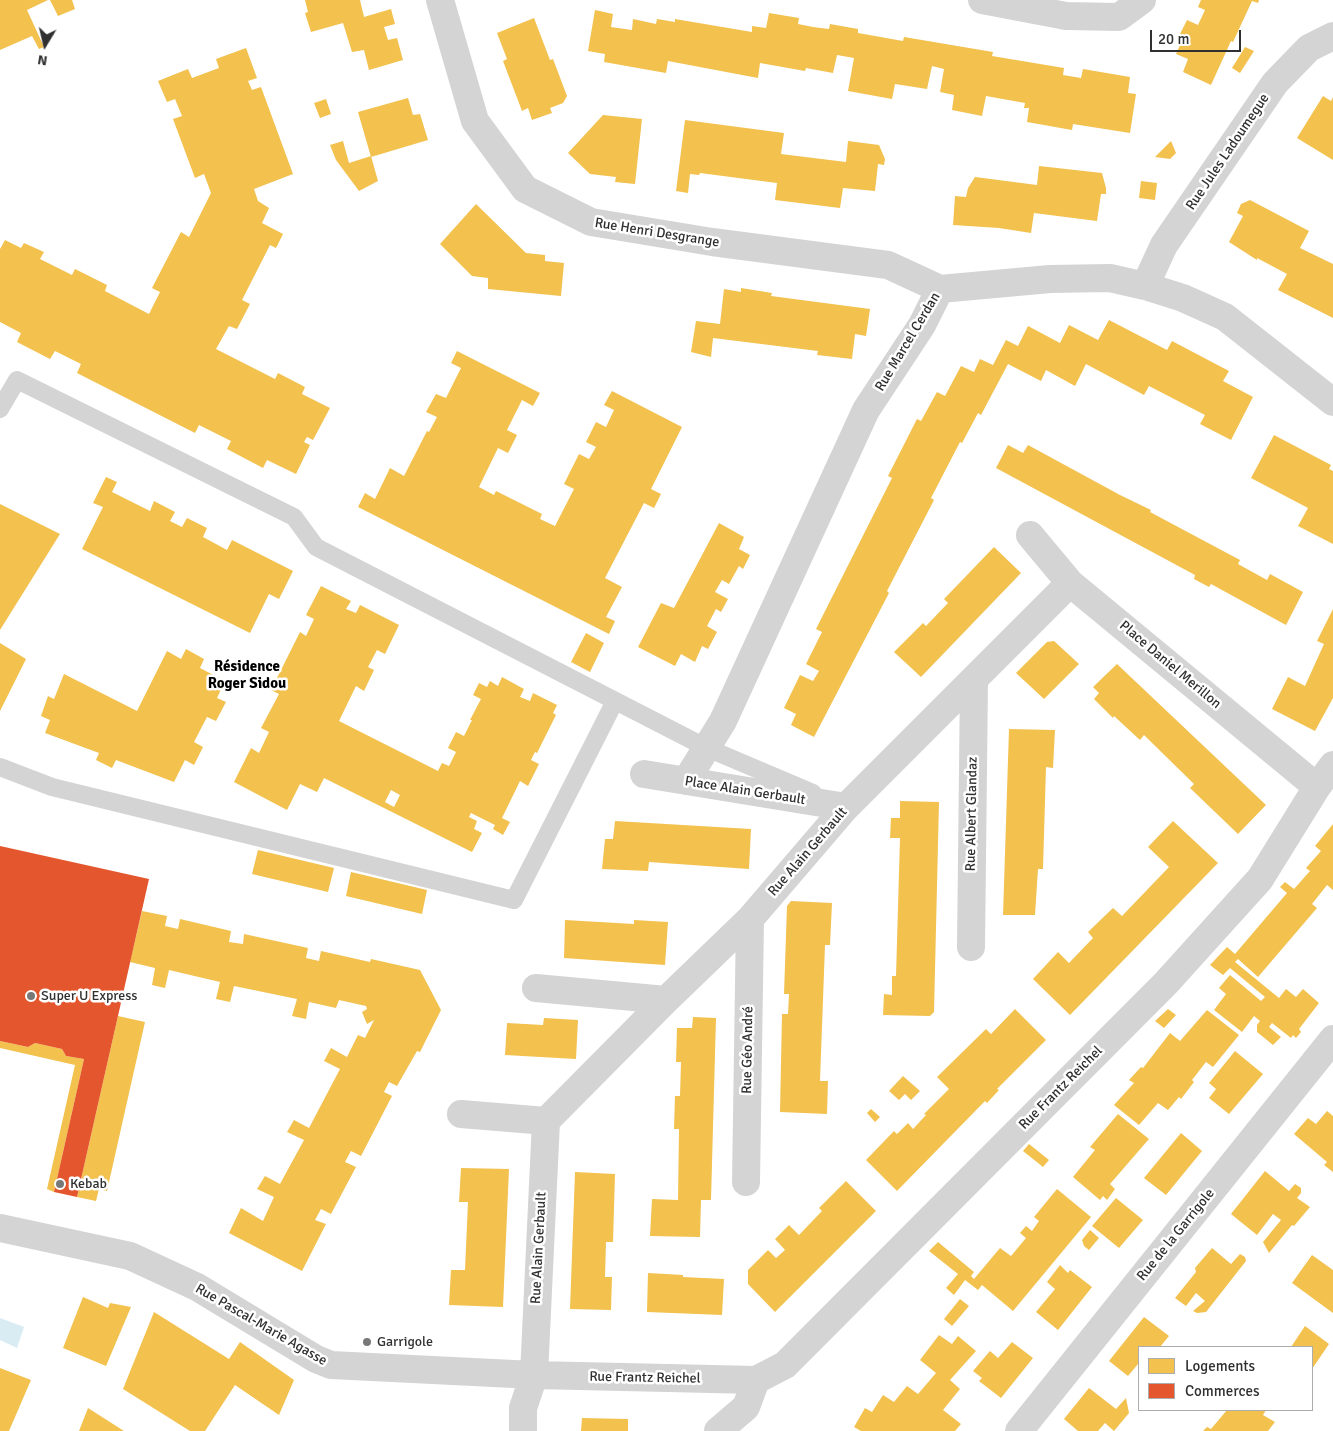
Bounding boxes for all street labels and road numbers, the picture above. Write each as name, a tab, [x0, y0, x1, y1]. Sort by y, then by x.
street label: Rue Jules Ladoumegue	[1183, 91, 1273, 213]
street label: Rue Henri Desgrange	[593, 215, 721, 251]
street label: Rue Marcel Cerdan	[872, 290, 944, 394]
street label: Place Daniel Merillon	[1116, 618, 1224, 712]
street label: Rue Albert Glandaz	[963, 756, 981, 872]
street label: Place Alain Gerbault	[683, 773, 807, 809]
street label: Rue Alain Gerbault	[765, 804, 851, 900]
street label: Rue Géo André	[739, 1006, 757, 1094]
street label: Rue Frantz Reichel	[1016, 1043, 1106, 1133]
street label: Rue de la Garrigole	[1134, 1186, 1218, 1284]
street label: Rue Alain Gerbault	[528, 1192, 550, 1304]
street label: Rue Pascal-Marie Agasse	[192, 1280, 330, 1370]
street label: Rue Frantz Reichel	[589, 1369, 701, 1387]

